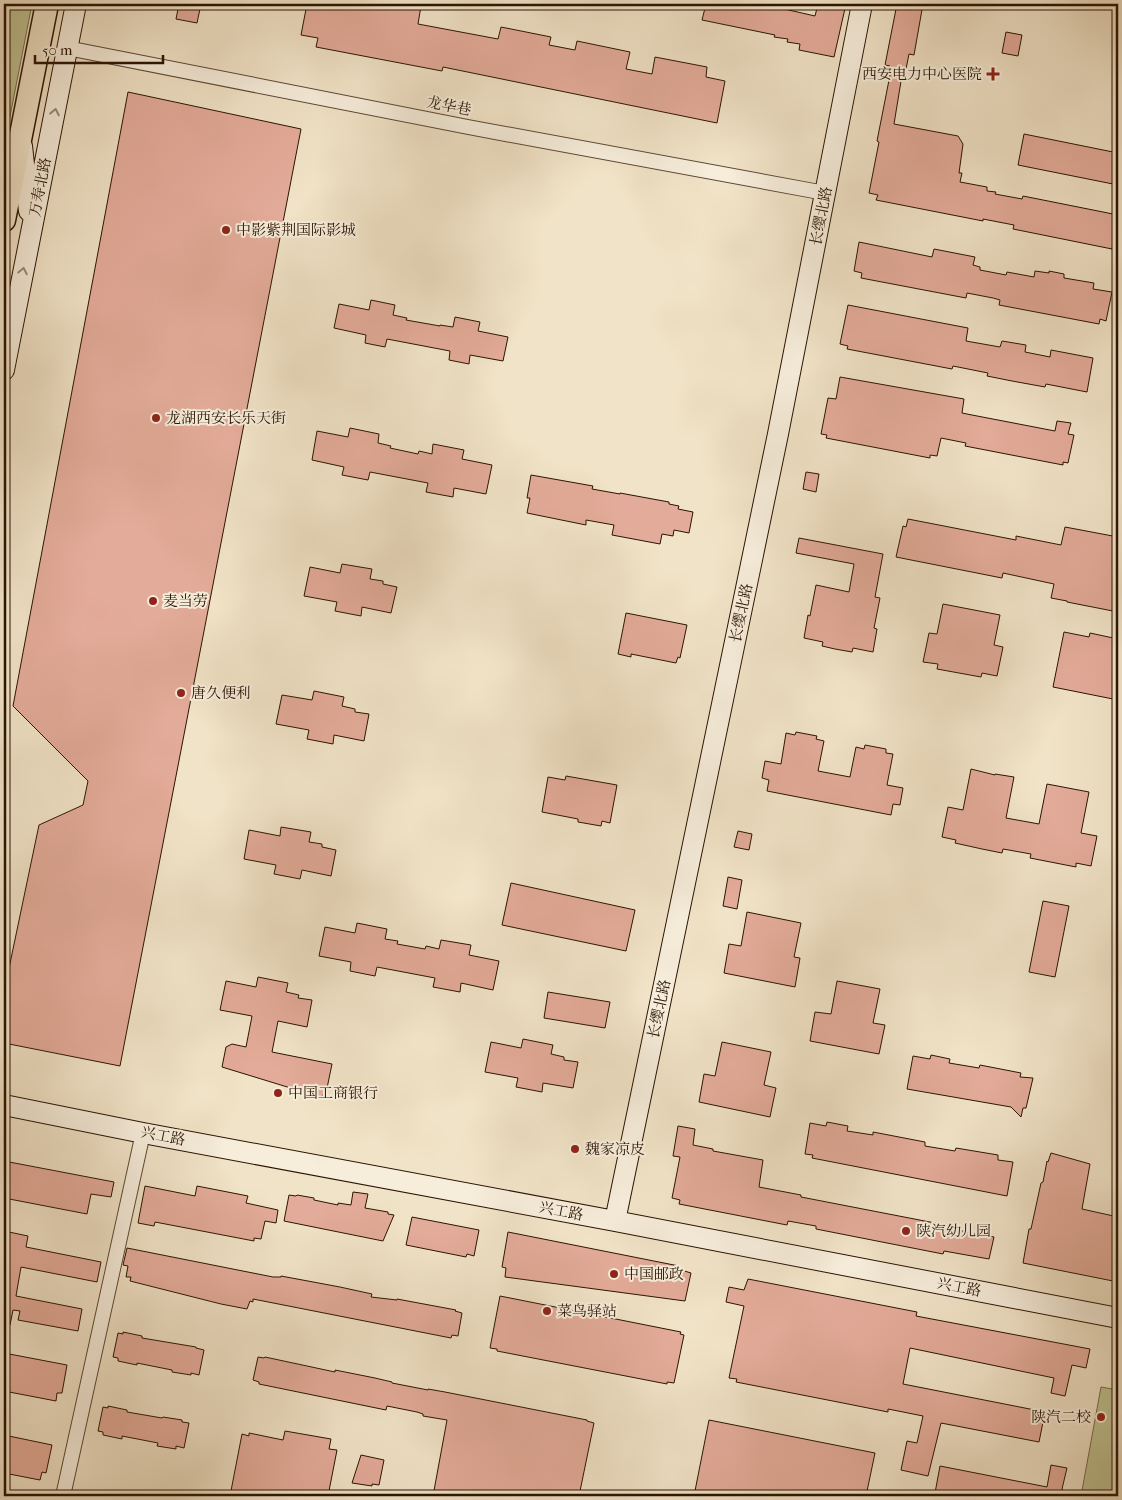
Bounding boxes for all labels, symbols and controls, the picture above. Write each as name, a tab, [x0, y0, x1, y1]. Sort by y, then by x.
scale bar	[35, 32, 162, 64]
text: 50 m	[42, 41, 73, 59]
place label: 西安电力中心医院	[862, 65, 982, 83]
marker: 西安电力中心医院	[986, 67, 1000, 81]
street label: 龙华巷	[425, 93, 473, 119]
one-way arrow	[49, 107, 59, 116]
street label: 万寿北路	[25, 156, 55, 218]
street label: 长缨北路	[806, 185, 836, 247]
place label: 中影紫荆国际影城	[236, 221, 356, 239]
marker: 中影紫荆国际影城	[220, 224, 232, 236]
one-way arrow	[18, 267, 28, 275]
place label: 龙湖西安长乐天街	[166, 409, 286, 427]
marker: 龙湖西安长乐天街	[150, 412, 162, 424]
street label: 长缨北路	[726, 582, 756, 644]
place label: 麦当劳	[163, 592, 208, 610]
marker: 麦当劳	[147, 595, 159, 607]
place label: 唐久便利	[191, 684, 251, 702]
marker: 唐久便利	[175, 687, 187, 699]
street label: 长缨北路	[644, 978, 674, 1040]
place label: 中国工商银行	[288, 1084, 378, 1102]
marker: 中国工商银行	[272, 1087, 284, 1099]
street label: 兴工路	[139, 1123, 187, 1149]
place label: 魏家凉皮	[585, 1140, 645, 1158]
marker: 魏家凉皮	[569, 1143, 581, 1155]
street label: 兴工路	[537, 1198, 585, 1224]
place label: 陕汽幼儿园	[916, 1222, 991, 1240]
marker: 陕汽幼儿园	[900, 1225, 912, 1237]
place label: 中国邮政	[624, 1265, 684, 1283]
marker: 中国邮政	[608, 1268, 620, 1280]
street label: 兴工路	[935, 1274, 983, 1300]
place label: 菜鸟驿站	[557, 1302, 617, 1320]
marker: 菜鸟驿站	[541, 1305, 553, 1317]
place label: 陕汽二校	[1031, 1408, 1091, 1426]
marker: 陕汽二校	[1095, 1411, 1107, 1423]

